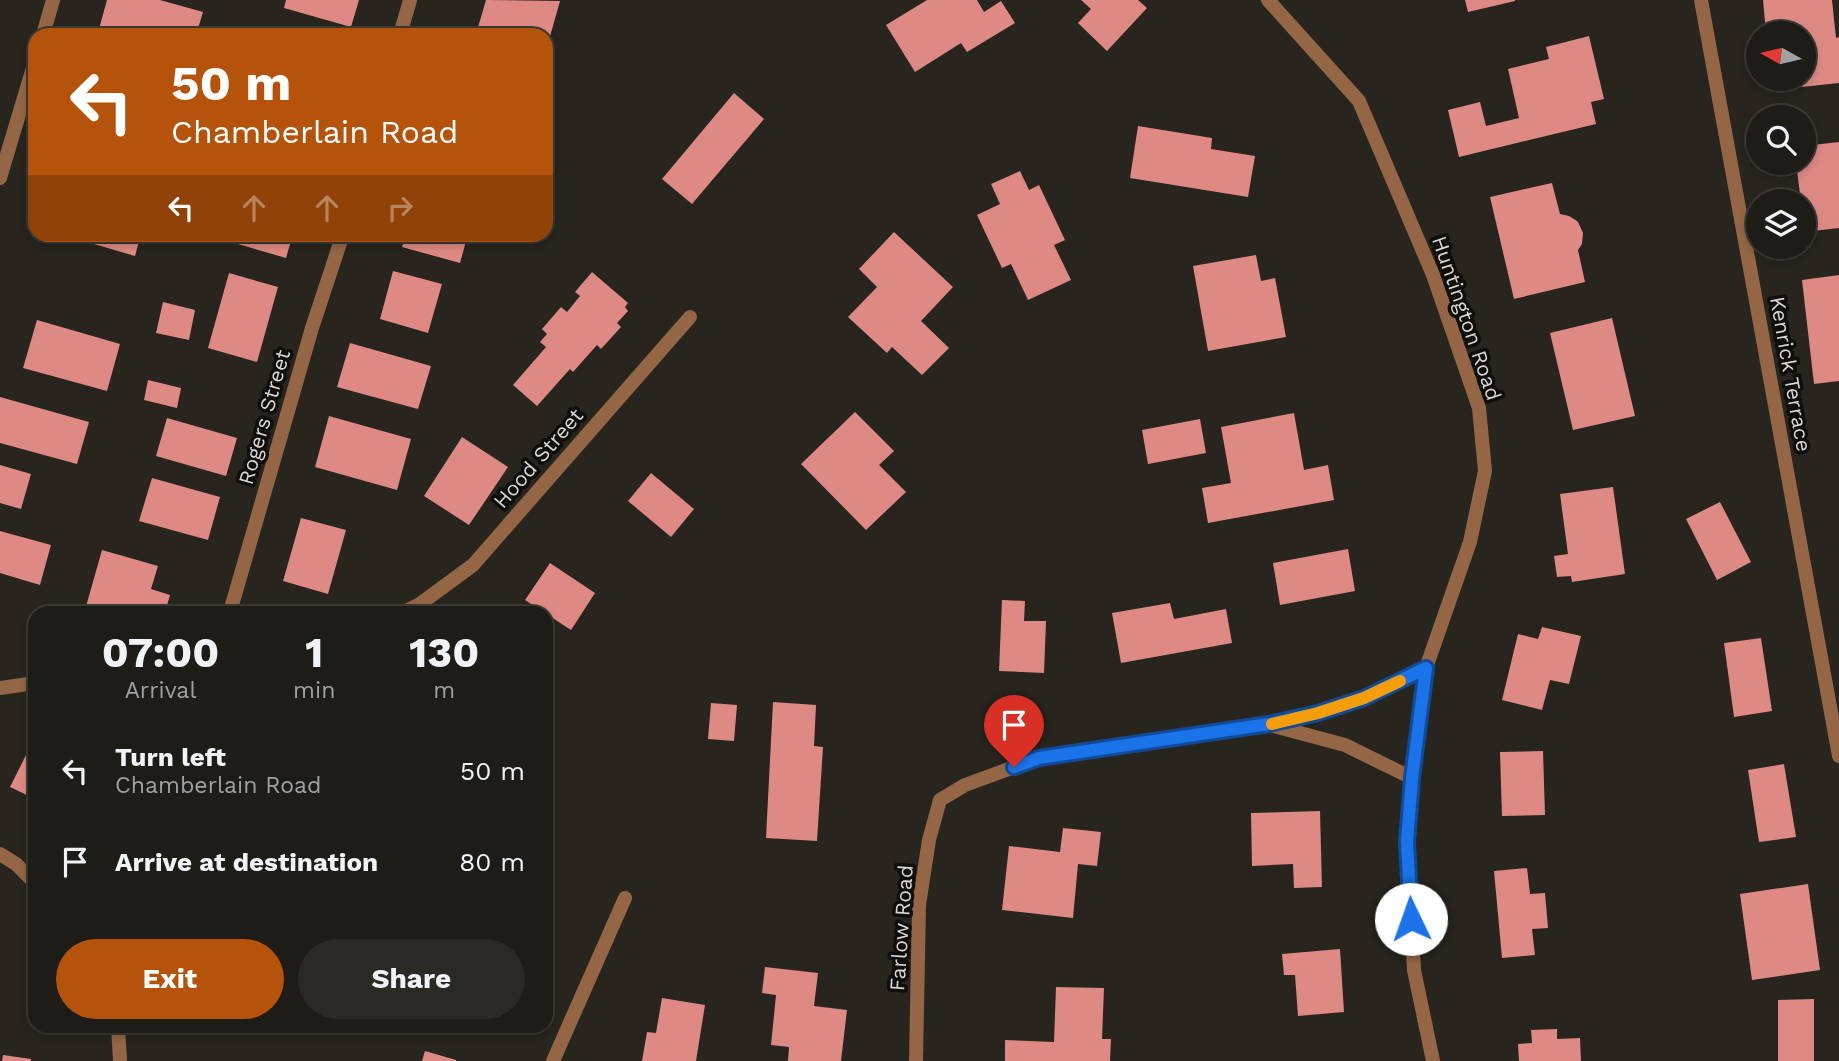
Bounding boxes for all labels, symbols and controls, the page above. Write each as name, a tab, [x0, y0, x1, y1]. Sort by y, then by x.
north arrow	[1746, 21, 1816, 91]
map controls	[1746, 21, 1816, 259]
text: 50 m	[171, 54, 291, 112]
icon: left	[56, 56, 147, 147]
button: search	[1746, 105, 1816, 175]
text: Chamberlain Road	[171, 113, 458, 151]
icon: left	[162, 189, 200, 227]
icon: ahead	[235, 189, 273, 227]
icon: ahead	[308, 189, 346, 227]
icon: right	[381, 189, 419, 227]
button: layers	[1746, 189, 1816, 259]
street label: Huntington Road	[1427, 232, 1507, 404]
street label: Kenrick Terrace	[1765, 294, 1817, 454]
street label: Rogers Street	[233, 347, 295, 487]
street label: Hood Street	[488, 403, 588, 513]
text: 07:00	[102, 628, 219, 677]
text: 1	[305, 628, 323, 677]
text: 130	[409, 628, 479, 677]
text: Arrival	[125, 677, 196, 704]
text: min	[293, 677, 335, 704]
text: m	[433, 677, 455, 704]
pin	[984, 695, 1044, 767]
icon: arrive	[995, 706, 1033, 744]
text: Turn left	[115, 742, 226, 772]
icon: left	[56, 752, 94, 790]
text: 50 m	[460, 756, 525, 786]
text: Chamberlain Road	[115, 772, 321, 799]
icon: arrive	[56, 843, 94, 881]
text: Arrive at destination	[115, 847, 378, 877]
text: 80 m	[459, 847, 525, 877]
street label: Farlow Road	[884, 864, 918, 992]
position arrow	[1374, 882, 1448, 956]
button: Exit	[56, 939, 284, 1019]
button: Share	[298, 939, 525, 1019]

